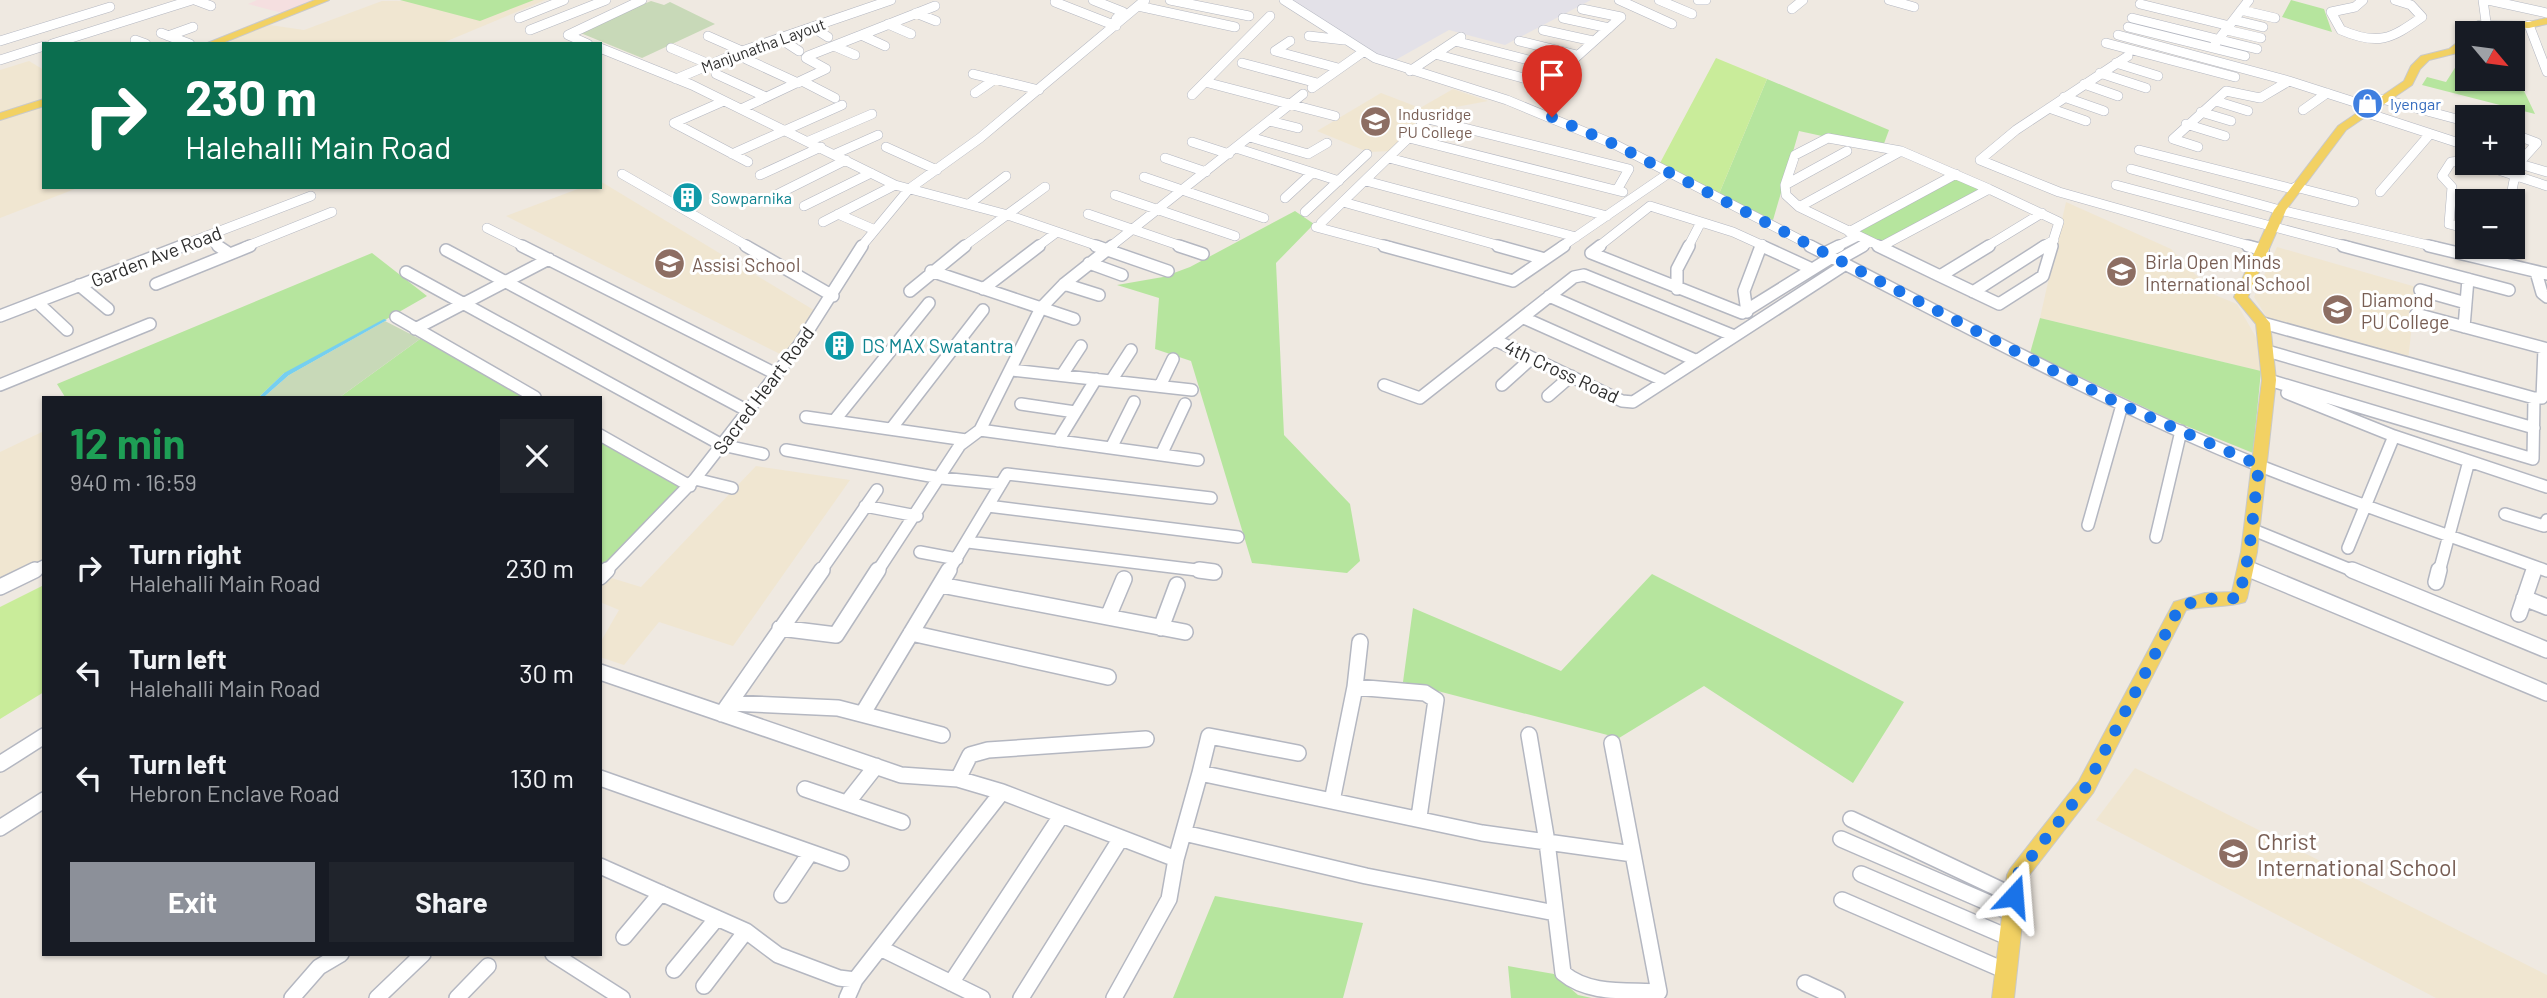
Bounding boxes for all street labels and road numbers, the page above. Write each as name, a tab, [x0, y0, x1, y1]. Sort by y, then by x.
street label: Manjunatha Layout	[698, 14, 828, 76]
street label: Garden Ave Road	[87, 220, 225, 292]
street label: Sacred Heart Road	[708, 322, 818, 458]
street label: 4th Cross Road	[1501, 334, 1623, 408]

